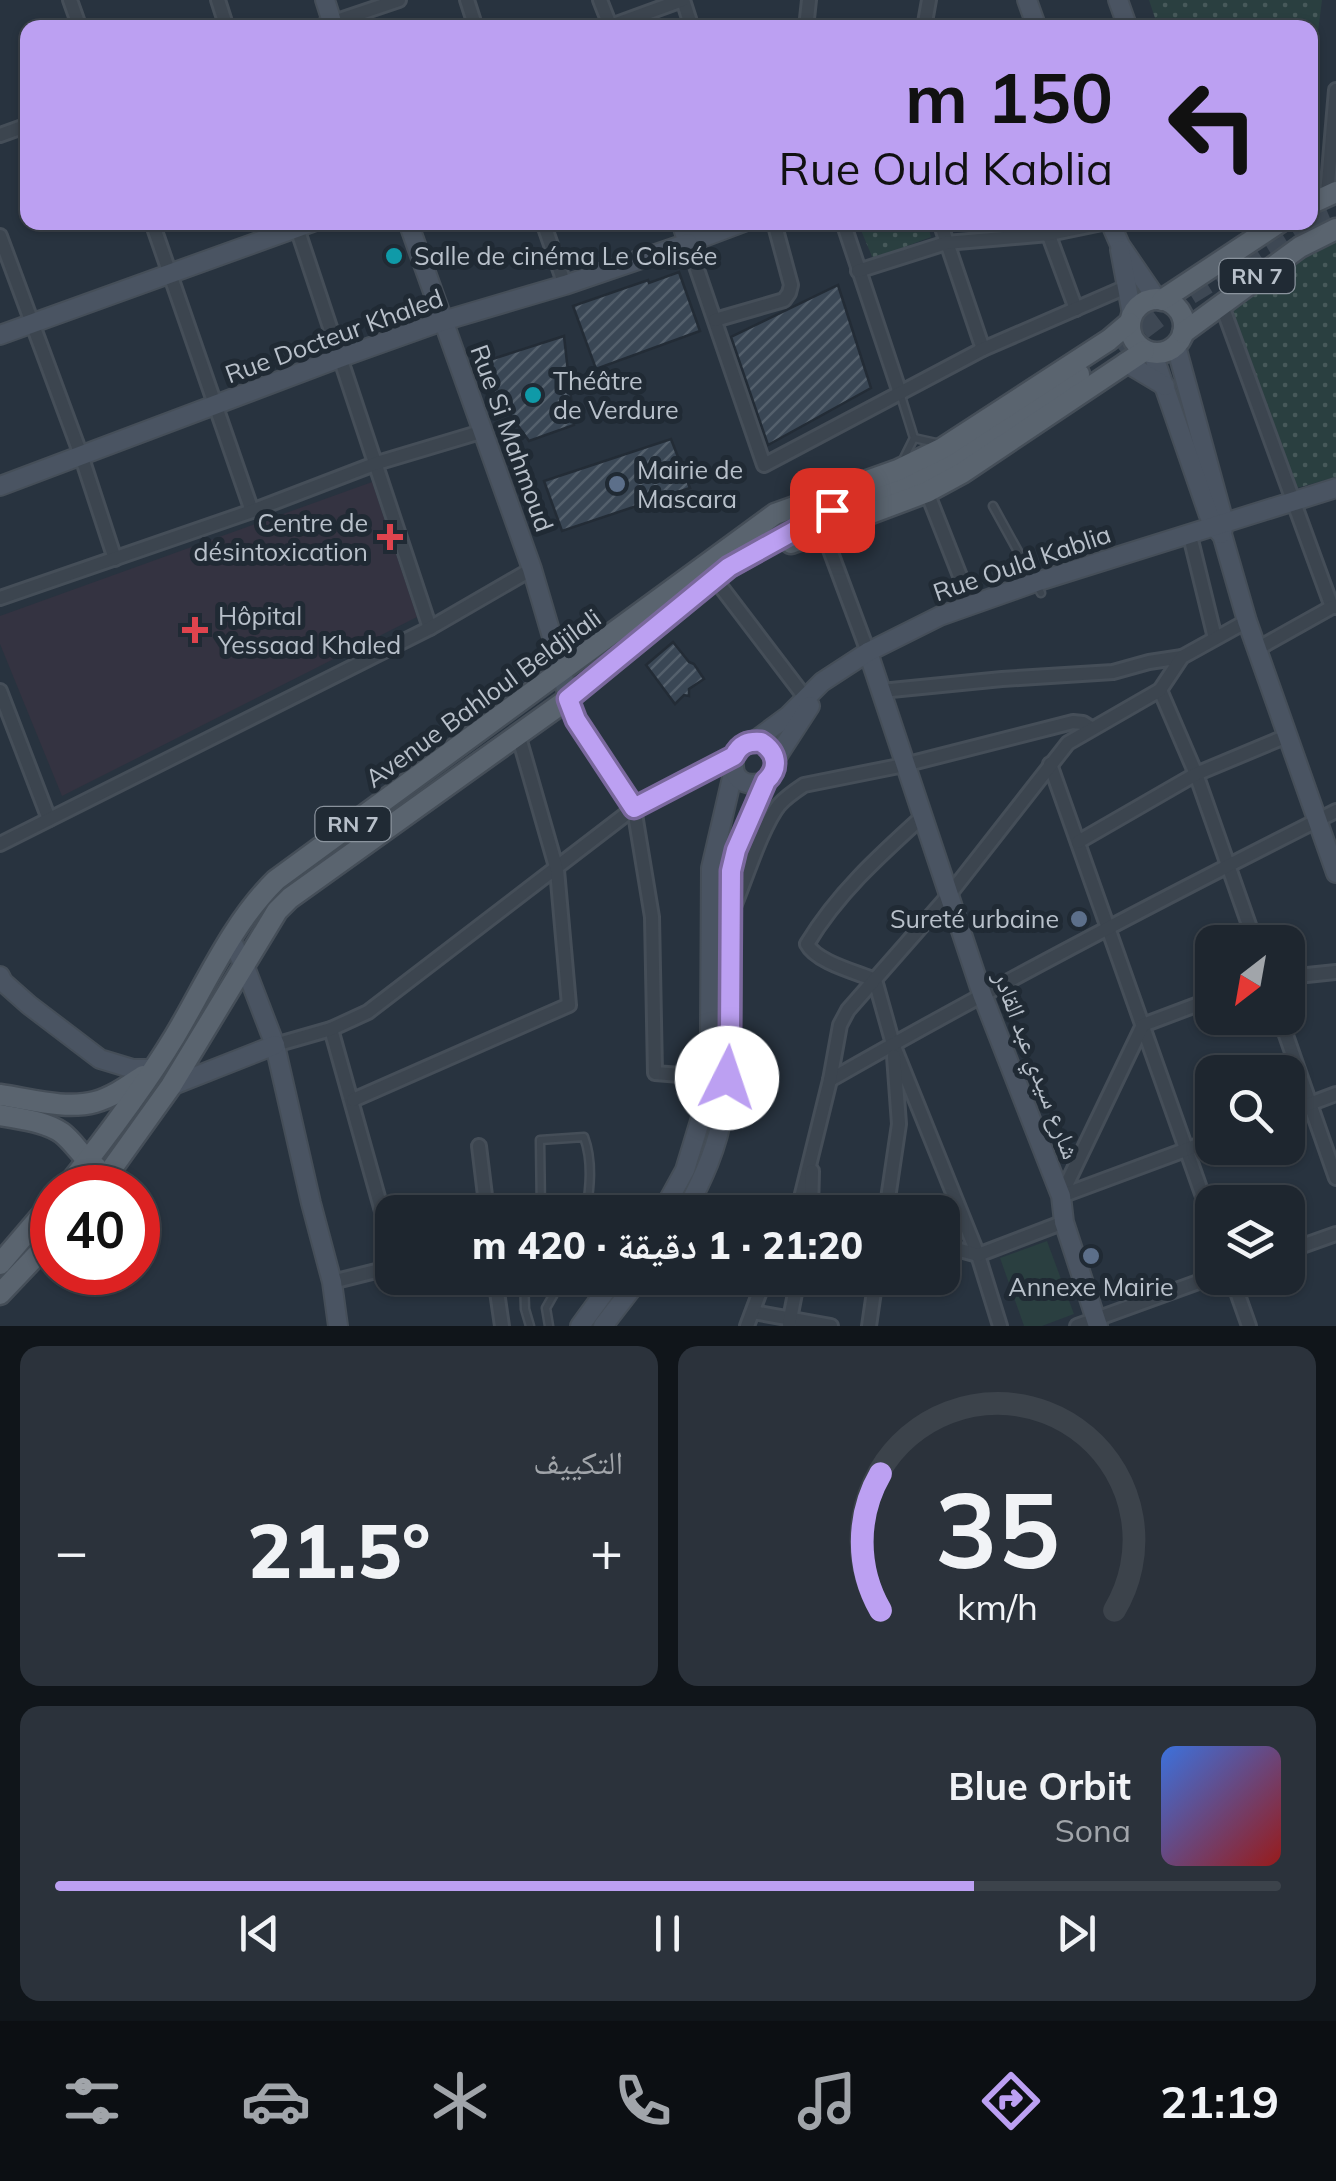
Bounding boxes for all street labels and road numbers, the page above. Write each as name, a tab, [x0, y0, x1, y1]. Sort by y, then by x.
road number: RN 7	[1220, 259, 1294, 293]
street label: Rue Docteur Khaled	[221, 282, 447, 389]
street label: Rue Si Mahmoud	[464, 340, 561, 536]
street label: Rue Ould Kablia	[929, 518, 1115, 607]
street label: Avenue Bahloul Beldjilali	[359, 602, 607, 794]
road number: RN 7	[316, 807, 390, 841]
street label: شارع سيدي عبد القادر	[982, 965, 1088, 1165]

